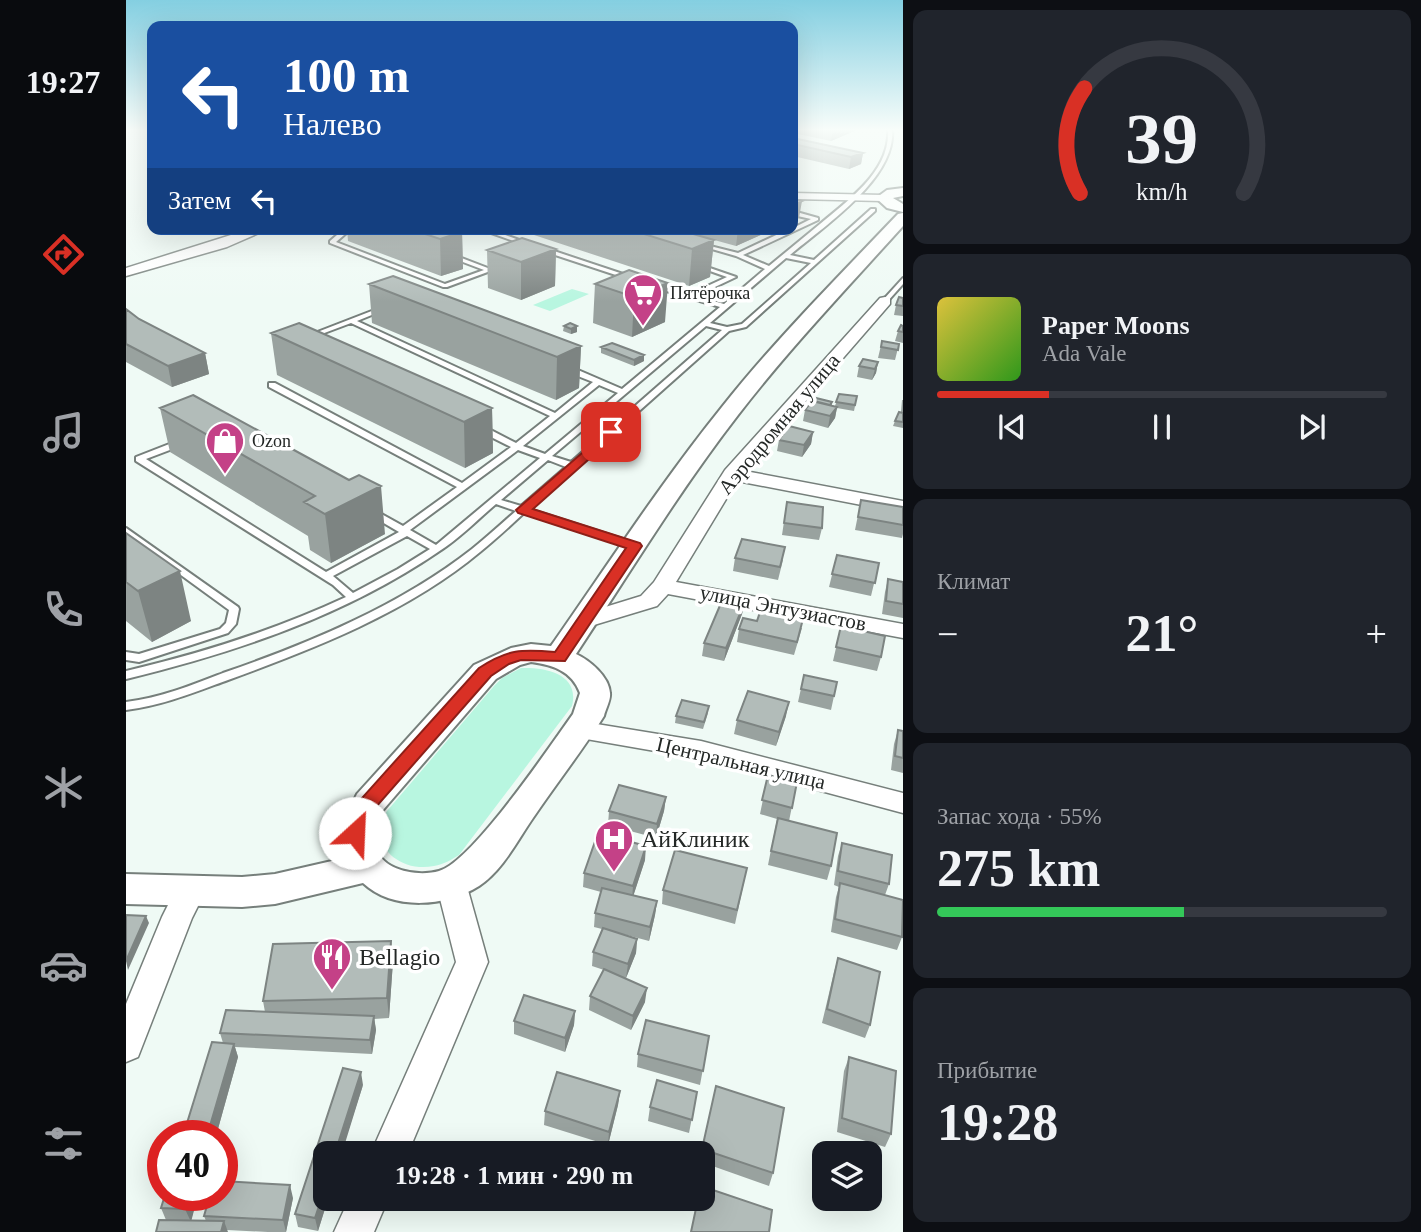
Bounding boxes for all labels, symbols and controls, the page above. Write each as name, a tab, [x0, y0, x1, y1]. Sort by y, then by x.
text: 100 m	[283, 48, 410, 103]
icon: left	[168, 49, 259, 140]
text: 19:27	[26, 64, 100, 100]
text: 39	[1126, 99, 1198, 180]
text: Налево	[283, 106, 382, 142]
text: km/h	[1136, 178, 1188, 205]
icon: left	[245, 182, 283, 220]
text: Затем	[168, 186, 231, 215]
icon: directions	[39, 230, 88, 279]
supermarket icon: Пятёрочка	[622, 272, 664, 327]
place label: Пятёрочка	[670, 283, 750, 303]
text: Paper Moons	[1042, 311, 1190, 340]
text: Ada Vale	[1042, 341, 1127, 366]
street label: Аэродромная улица	[713, 348, 845, 499]
pin	[581, 402, 641, 462]
icon: music	[39, 408, 88, 457]
icon: previous	[993, 408, 1031, 446]
icon: pause	[1143, 408, 1181, 446]
icon: next	[1293, 408, 1331, 446]
icon: arrive	[592, 413, 630, 451]
shop icon: Ozon	[204, 420, 246, 475]
place label: Ozon	[252, 431, 291, 451]
text: Климат	[937, 569, 1010, 594]
street label: улица Энтузиастов	[698, 580, 868, 636]
icon: phone	[39, 585, 88, 634]
text: 21°	[1126, 605, 1198, 662]
text: −	[937, 613, 958, 655]
text: +	[1366, 613, 1387, 655]
street label: Центральная улица	[654, 732, 828, 794]
icon: climate	[39, 763, 88, 812]
position arrow	[318, 796, 392, 870]
text: Запас хода · 55%	[937, 804, 1102, 829]
hospital icon: АйКлиник	[593, 818, 635, 873]
place label: АйКлиник	[641, 826, 750, 852]
text: 275 km	[937, 840, 1100, 897]
restaurant icon: Bellagio	[311, 936, 353, 991]
icon: car	[39, 941, 88, 990]
place label: Bellagio	[359, 944, 440, 970]
text: Прибытие	[937, 1058, 1037, 1083]
text: 19:28	[937, 1094, 1058, 1151]
icon: filters	[39, 1119, 88, 1168]
speed limit sign: 40	[147, 1120, 238, 1211]
map controls	[812, 1141, 882, 1211]
button: layers	[812, 1141, 882, 1211]
text: 19:28 · 1 мин · 290 m	[395, 1161, 633, 1190]

